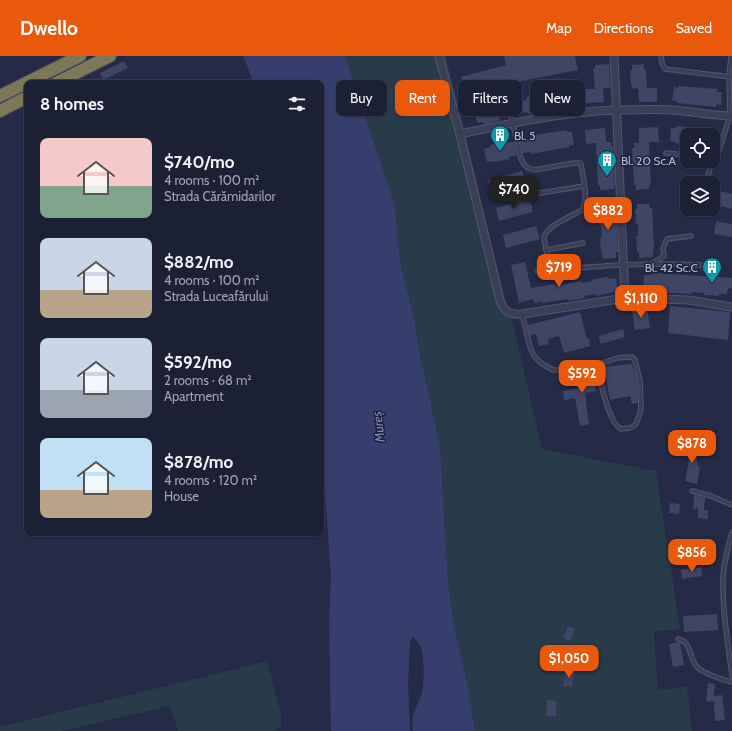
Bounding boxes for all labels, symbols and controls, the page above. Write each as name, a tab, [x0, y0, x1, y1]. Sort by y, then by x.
text: Dwello	[20, 17, 78, 40]
text: Map	[546, 19, 572, 37]
text: Directions	[594, 19, 654, 37]
text: Saved	[676, 19, 712, 37]
chip: Buy	[336, 80, 387, 116]
chip: Rent	[395, 80, 450, 116]
chip: Filters	[458, 80, 522, 116]
chip: New	[530, 80, 585, 116]
icon: filters	[286, 93, 308, 115]
text: 8 homes	[40, 94, 104, 114]
building icon: Bl. 5	[489, 124, 511, 152]
place label: Bl. 5	[514, 128, 536, 143]
map controls	[680, 128, 720, 216]
button: locate	[680, 128, 720, 168]
building icon: Bl. 20 Sc.A	[596, 149, 618, 177]
text: $740/mo	[164, 152, 234, 172]
place label: Bl. 20 Sc.A	[621, 153, 676, 168]
icon: home	[72, 154, 120, 202]
text: 4 rooms · 100 m²	[164, 172, 259, 188]
pin: $740	[490, 176, 538, 210]
button: layers	[680, 176, 720, 216]
text: $740	[499, 181, 530, 197]
text: Strada Cărămidarilor	[164, 188, 276, 204]
pin: $882	[584, 197, 632, 231]
text: $882	[593, 202, 623, 218]
text: $882/mo	[164, 252, 234, 272]
icon: home	[72, 254, 120, 302]
pin: $719	[535, 254, 583, 288]
building icon: Bl. 42 Sc.C	[701, 256, 723, 284]
text: $719	[546, 259, 572, 275]
place label: Bl. 42 Sc.C	[645, 260, 698, 275]
text: 4 rooms · 100 m²	[164, 272, 259, 288]
pin: $1,110	[608, 285, 674, 319]
text: Strada Luceafărului	[164, 288, 268, 304]
text: $1,110	[624, 290, 658, 306]
text: $592/mo	[164, 352, 232, 372]
icon: home	[72, 354, 120, 402]
pin: $592	[558, 360, 606, 394]
text: $592	[568, 365, 596, 381]
text: 2 rooms · 68 m²	[164, 372, 252, 388]
text: Apartment	[164, 388, 224, 404]
water label: Mureș	[368, 411, 388, 444]
pin: $878	[668, 430, 716, 464]
text: $878	[677, 435, 707, 451]
text: $878/mo	[164, 452, 233, 472]
icon: home	[72, 454, 120, 502]
text: 4 rooms · 120 m²	[164, 472, 257, 488]
text: House	[164, 488, 199, 504]
pin: $856	[668, 539, 716, 573]
text: $856	[677, 544, 707, 560]
pin: $1,050	[536, 645, 602, 679]
text: $1,050	[549, 650, 589, 666]

